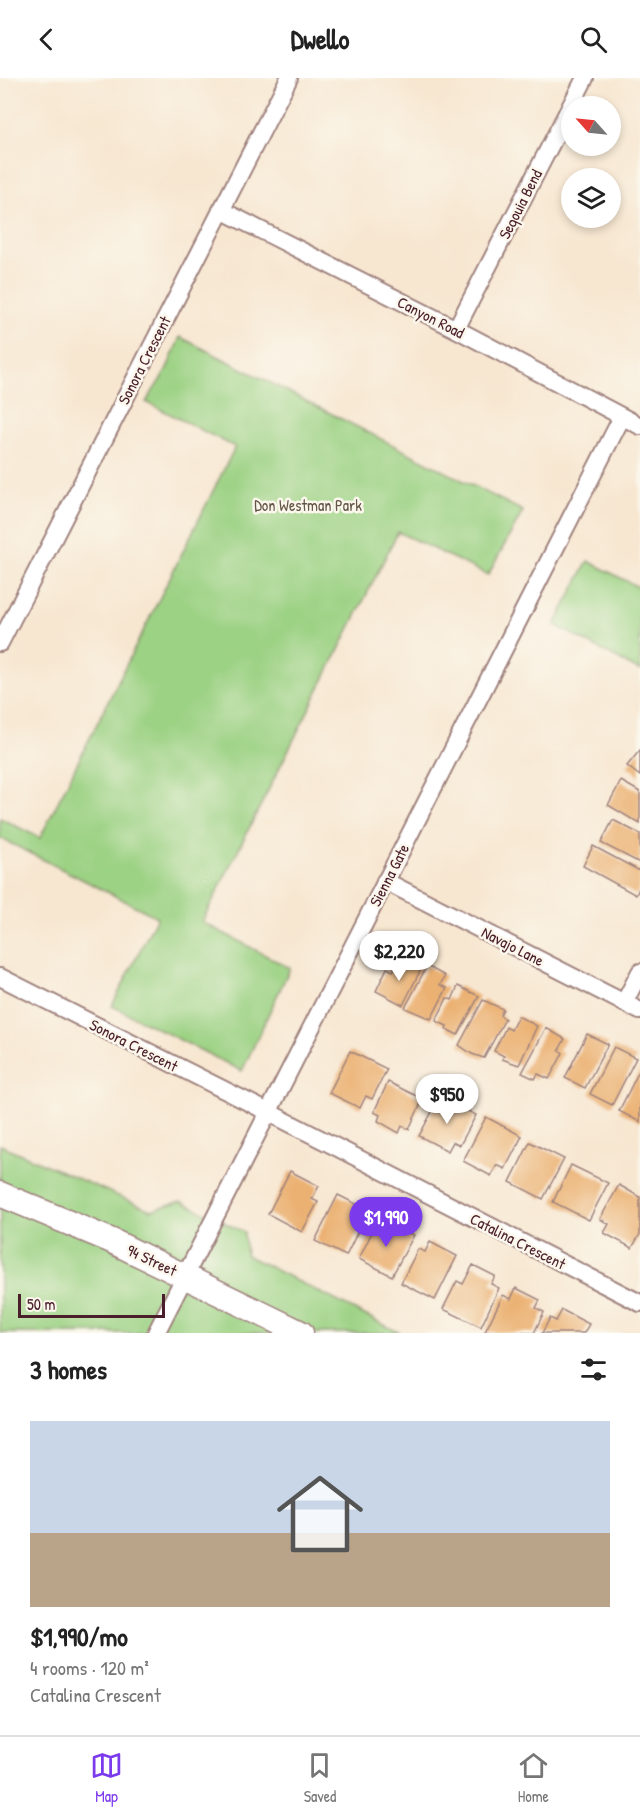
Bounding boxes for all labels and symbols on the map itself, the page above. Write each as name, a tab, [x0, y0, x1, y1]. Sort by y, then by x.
north arrow	[561, 96, 621, 156]
street label: Seqouia Bend	[493, 165, 547, 243]
street label: Canyon Road	[394, 291, 468, 343]
street label: Sonora Crescent	[112, 312, 176, 408]
park label: Don Westman Park	[254, 494, 362, 516]
street label: Sienna Gate	[364, 839, 414, 910]
street label: Navajo Lane	[478, 921, 548, 971]
pin: $2,220	[350, 931, 448, 982]
street label: Sonora Crescent	[86, 1013, 182, 1077]
pin: $950	[411, 1074, 483, 1125]
pin: $1,990	[337, 1197, 435, 1248]
street label: Catalina Crescent	[466, 1207, 570, 1275]
street label: 94 Street	[123, 1239, 181, 1281]
scale bar	[18, 1291, 165, 1318]

